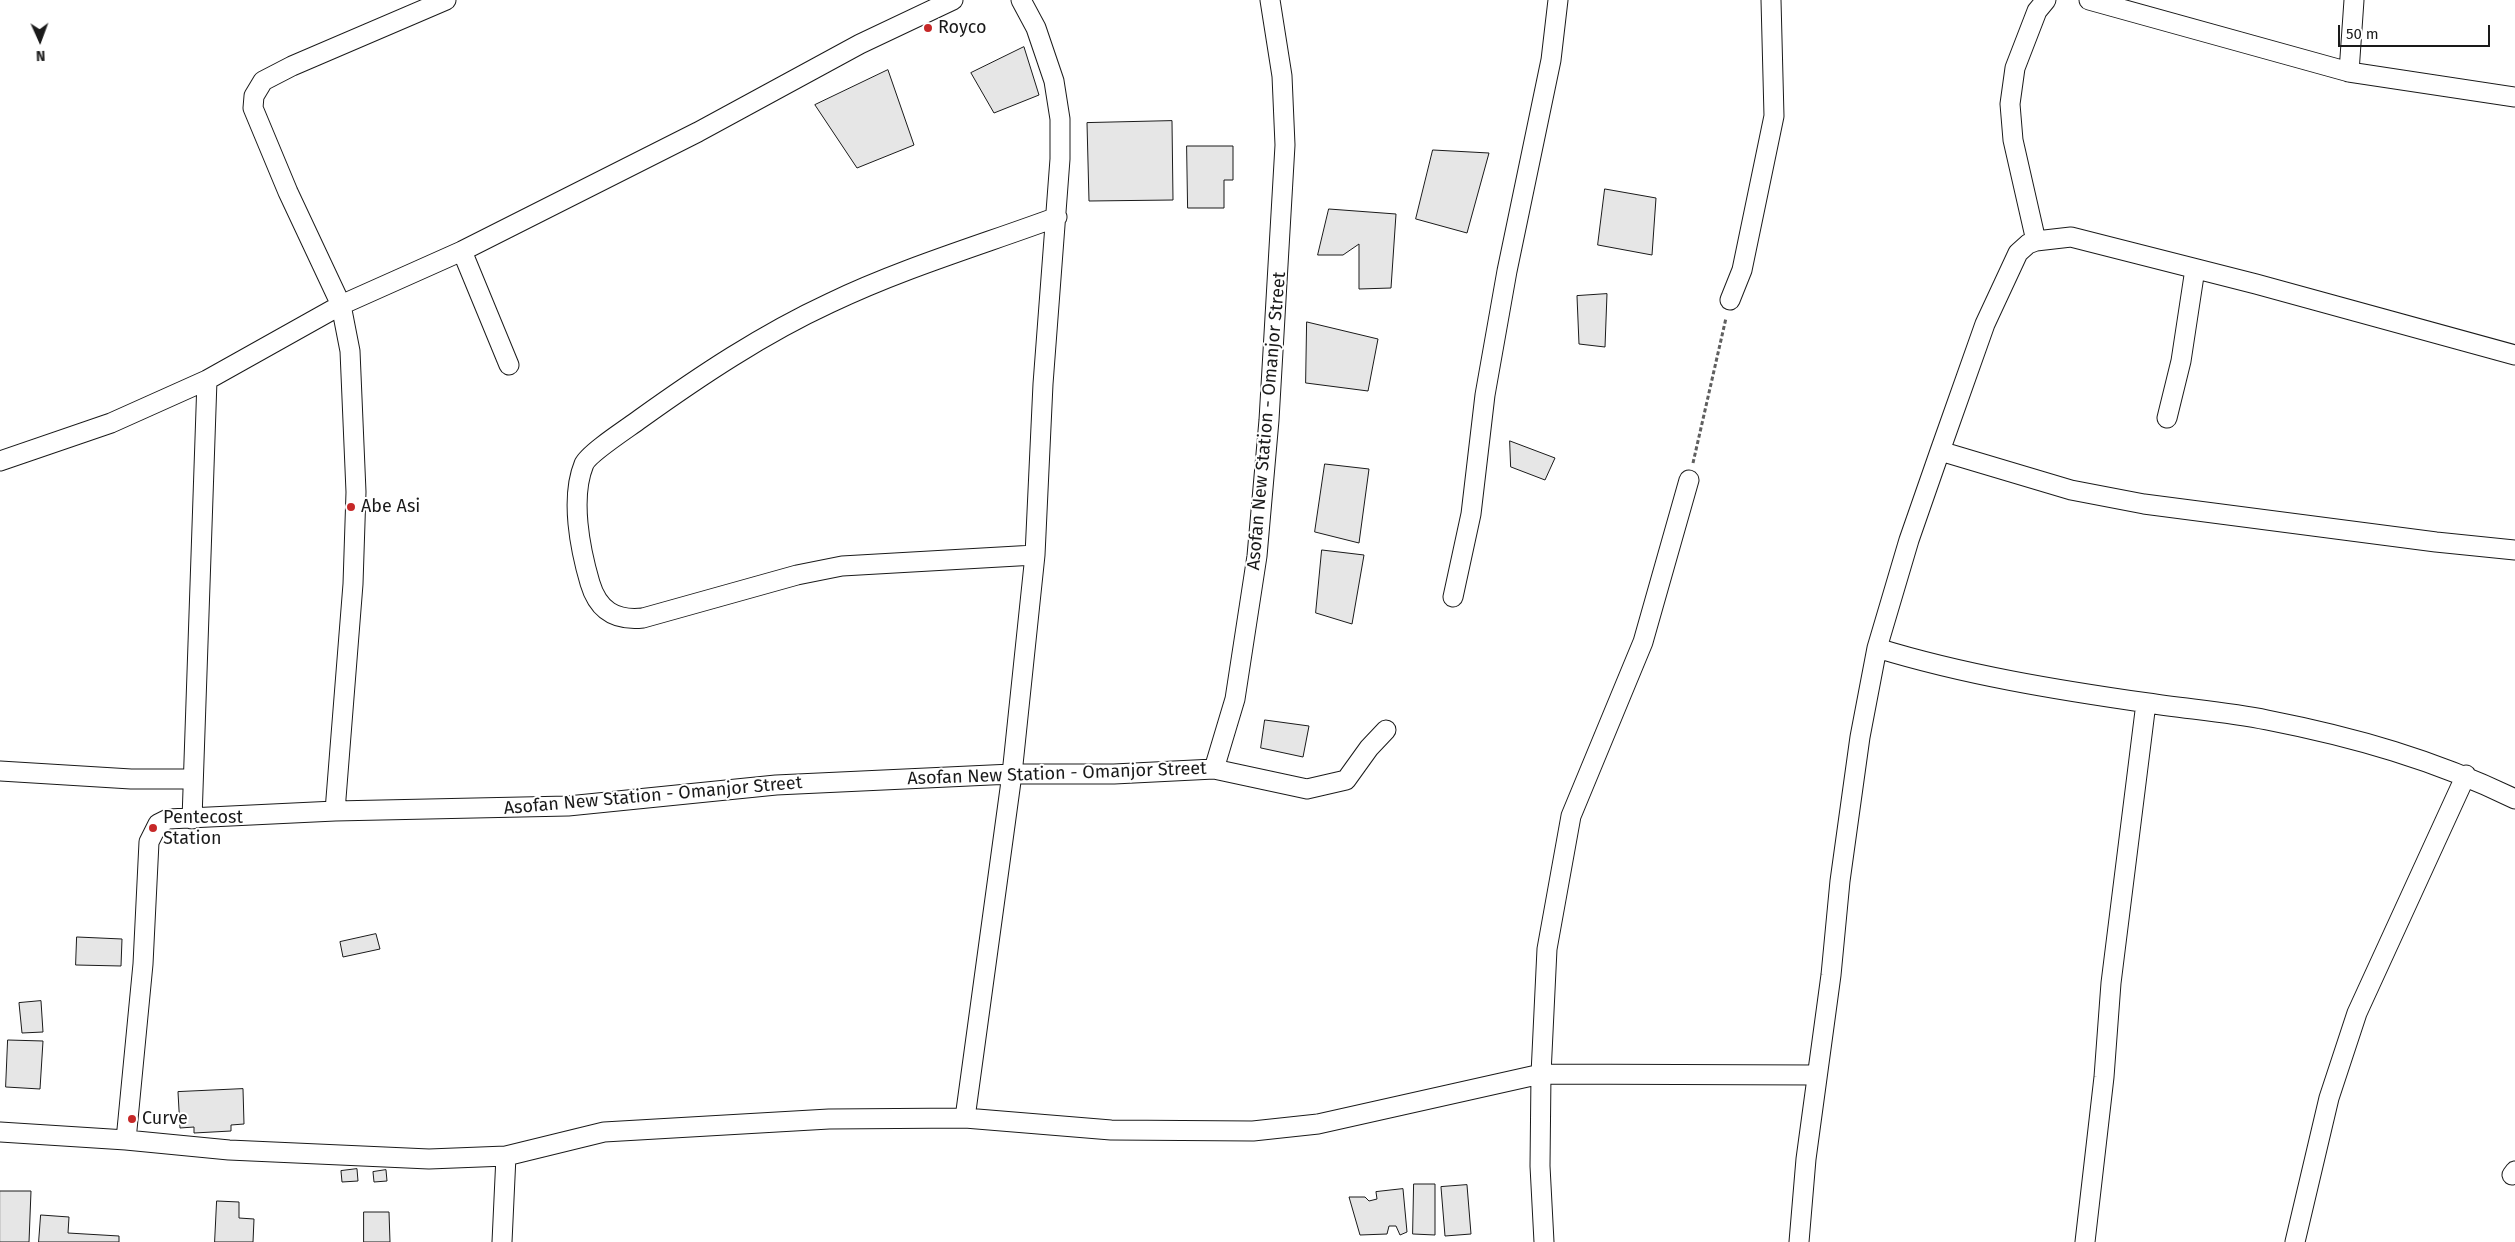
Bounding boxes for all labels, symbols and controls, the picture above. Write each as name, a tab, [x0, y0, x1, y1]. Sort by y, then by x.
north arrow	[15, 15, 65, 65]
scale bar	[2340, 15, 2492, 47]
place label: Royco	[938, 17, 987, 39]
marker: Royco	[922, 22, 934, 34]
text: 50 m	[2346, 25, 2379, 43]
text: N	[36, 47, 45, 64]
street label: Asofan New Station - Omanjor Street	[1243, 271, 1291, 571]
place label: Abe Asi	[361, 496, 420, 518]
marker: Abe Asi	[345, 501, 357, 513]
street label: Asofan New Station - Omanjor Street	[907, 758, 1207, 790]
street label: Asofan New Station - Omanjor Street	[503, 772, 803, 820]
place label: Pentecost Station	[163, 807, 243, 850]
marker: Pentecost Station	[147, 822, 159, 834]
place label: Curve	[142, 1108, 188, 1130]
marker: Curve	[126, 1113, 138, 1125]

